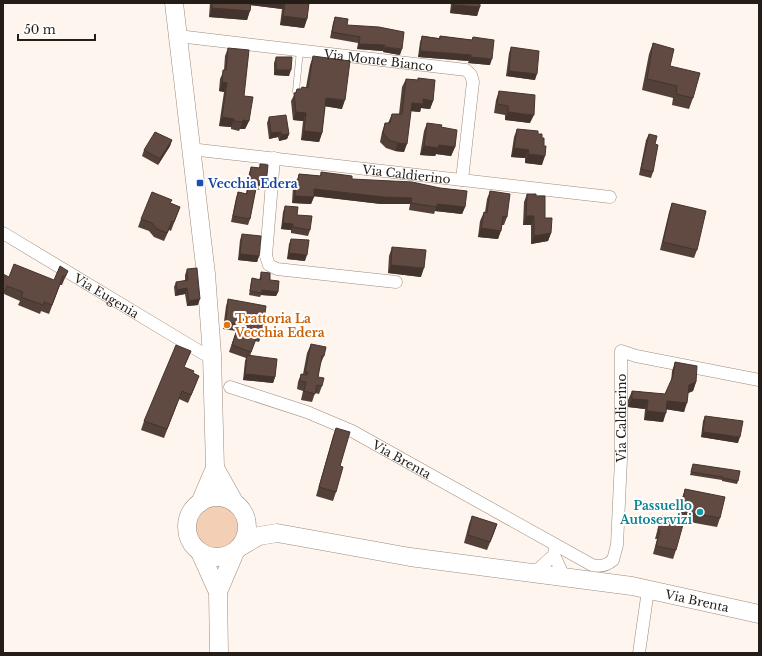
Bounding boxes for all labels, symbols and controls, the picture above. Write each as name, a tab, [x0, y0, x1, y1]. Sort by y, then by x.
scale bar	[18, 16, 95, 42]
text: 50 m	[24, 22, 56, 37]
street label: Via Monte Bianco	[322, 46, 434, 74]
street label: Via Caldierino	[361, 161, 452, 186]
place label: Vecchia Edera	[207, 176, 298, 191]
marker: Vecchia Edera	[195, 178, 205, 188]
street label: Via Eugenia	[71, 270, 142, 321]
place label: Trattoria La Vecchia Edera	[234, 311, 325, 340]
marker: Trattoria La Vecchia Edera	[222, 320, 232, 330]
street label: Via Caldierino	[614, 373, 629, 463]
street label: Via Brenta	[369, 436, 434, 481]
place label: Passuello Autoservizi	[619, 498, 693, 527]
marker: Passuello Autoservizi	[695, 507, 705, 517]
street label: Via Brenta	[663, 586, 731, 615]

